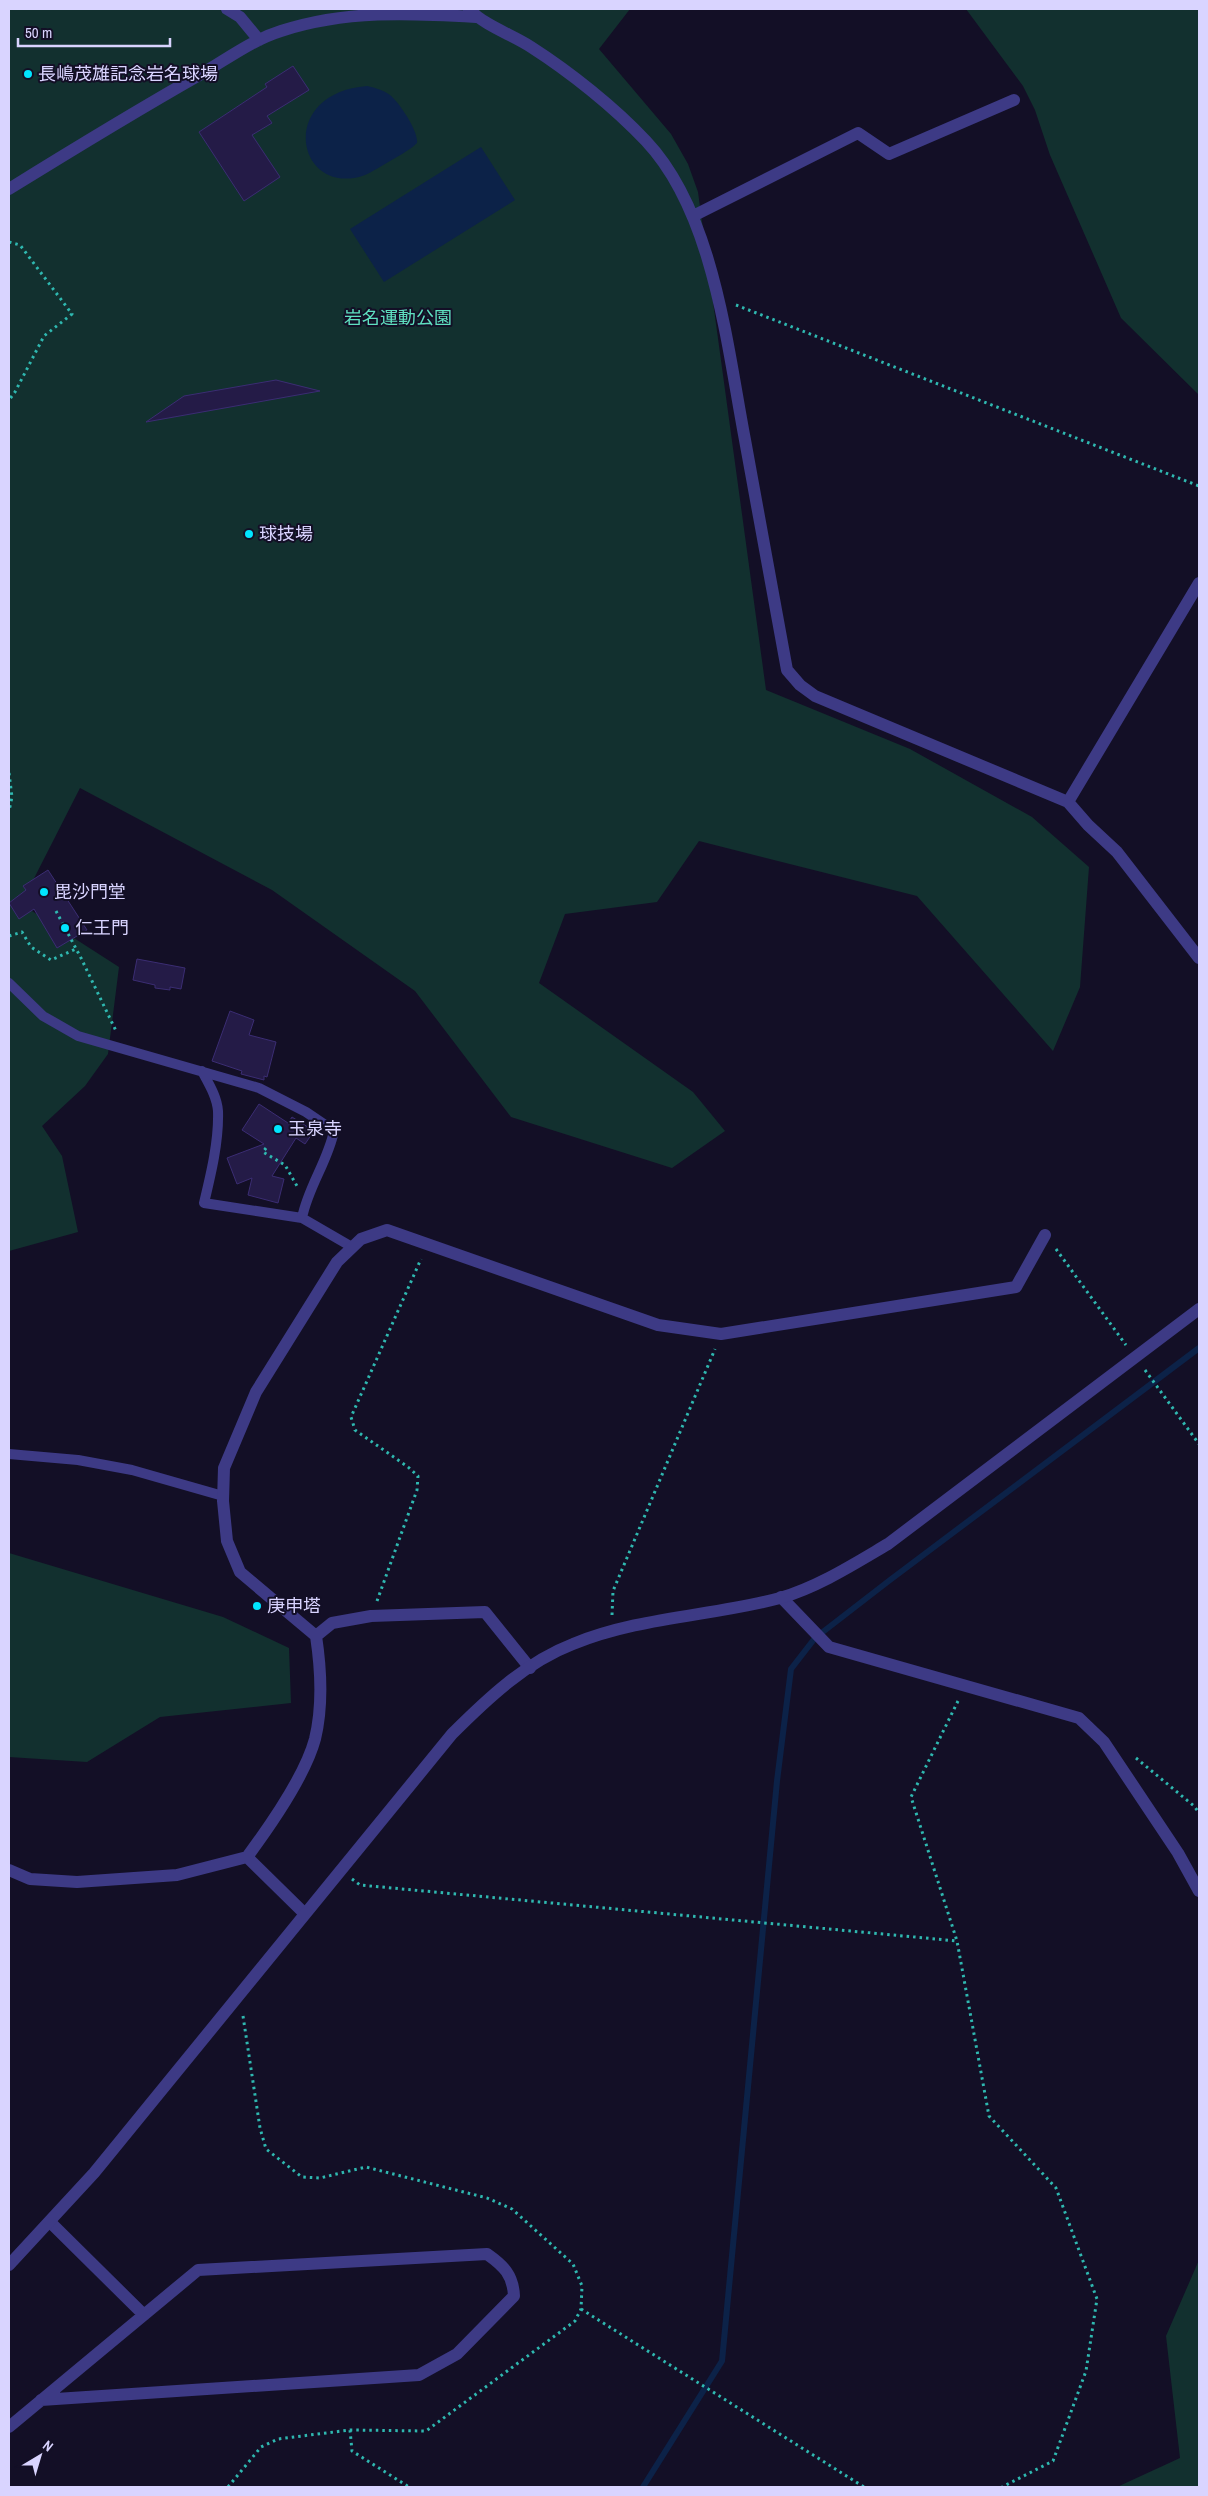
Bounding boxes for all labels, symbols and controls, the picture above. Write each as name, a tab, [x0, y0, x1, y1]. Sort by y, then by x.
scale bar	[18, 15, 170, 47]
text: 50 m	[25, 22, 52, 43]
place label: 長嶋茂雄記念岩名球場	[38, 61, 218, 86]
marker: 長嶋茂雄記念岩名球場	[22, 68, 34, 80]
park label: 岩名運動公園	[344, 305, 452, 330]
place label: 球技場	[259, 521, 313, 546]
marker: 球技場	[243, 528, 255, 540]
place label: 毘沙門堂	[54, 879, 126, 904]
marker: 毘沙門堂	[38, 886, 50, 898]
place label: 仁王門	[75, 915, 129, 940]
marker: 仁王門	[59, 922, 71, 934]
place label: 玉泉寺	[288, 1116, 342, 1141]
marker: 玉泉寺	[272, 1123, 284, 1135]
place label: 庚申塔	[267, 1593, 321, 1618]
marker: 庚申塔	[251, 1600, 263, 1612]
north arrow	[15, 2431, 65, 2481]
text: N	[39, 2436, 57, 2455]

